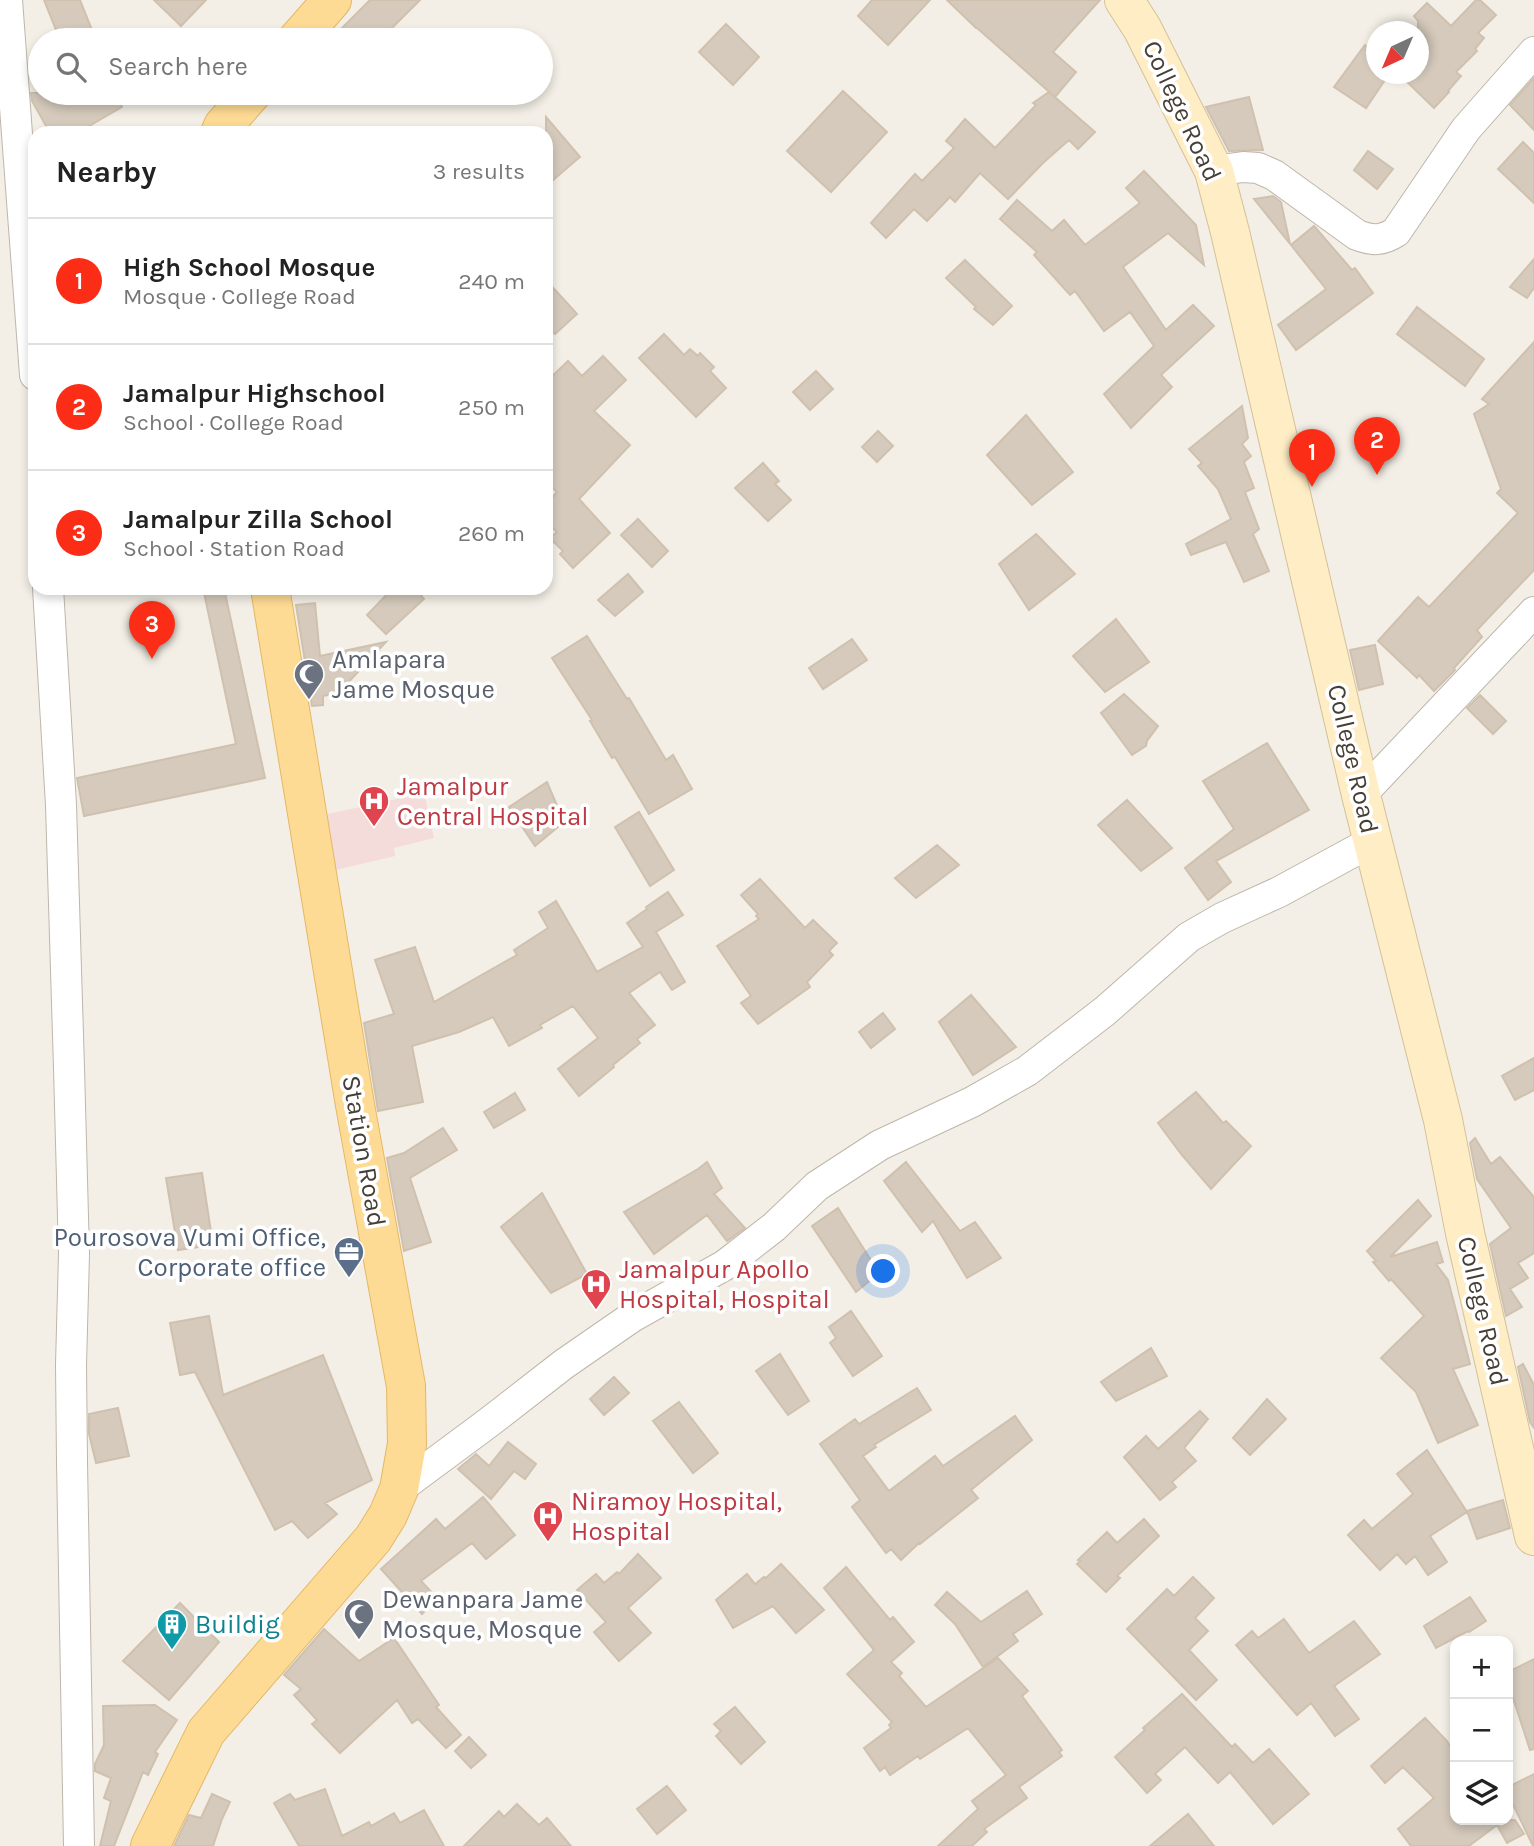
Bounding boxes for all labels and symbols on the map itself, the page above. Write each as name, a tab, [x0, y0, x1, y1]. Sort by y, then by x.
north arrow	[1366, 21, 1429, 84]
street label: College Road	[1136, 36, 1228, 186]
pin: 2	[1354, 417, 1400, 475]
pin: 1	[1289, 429, 1335, 487]
pin: 3	[129, 601, 175, 659]
place label: Amlapara Jame Mosque	[332, 644, 495, 705]
mosque icon: Amlapara Jame Mosque	[292, 657, 326, 701]
street label: College Road	[1321, 681, 1385, 837]
place label: Jamalpur Central Hospital	[397, 771, 589, 832]
hospital icon: Jamalpur Central Hospital	[357, 784, 391, 828]
street label: Station Road	[335, 1073, 393, 1229]
place label: Pourosova Vumi Office, Corporate office	[53, 1222, 326, 1283]
street label: College Road	[1451, 1233, 1515, 1389]
office icon: Pourosova Vumi Office, Corporate office	[332, 1235, 366, 1279]
place label: Jamalpur Apollo Hospital, Hospital	[619, 1254, 830, 1315]
your location	[866, 1254, 900, 1288]
hospital icon: Jamalpur Apollo Hospital, Hospital	[579, 1267, 613, 1311]
place label: Niramoy Hospital, Hospital	[571, 1486, 782, 1547]
hospital icon: Niramoy Hospital, Hospital	[531, 1499, 565, 1543]
place label: Dewanpara Jame Mosque, Mosque	[382, 1584, 583, 1645]
mosque icon: Dewanpara Jame Mosque, Mosque	[342, 1597, 376, 1641]
building icon: Buildig	[155, 1607, 189, 1651]
place label: Buildig	[195, 1609, 280, 1640]

